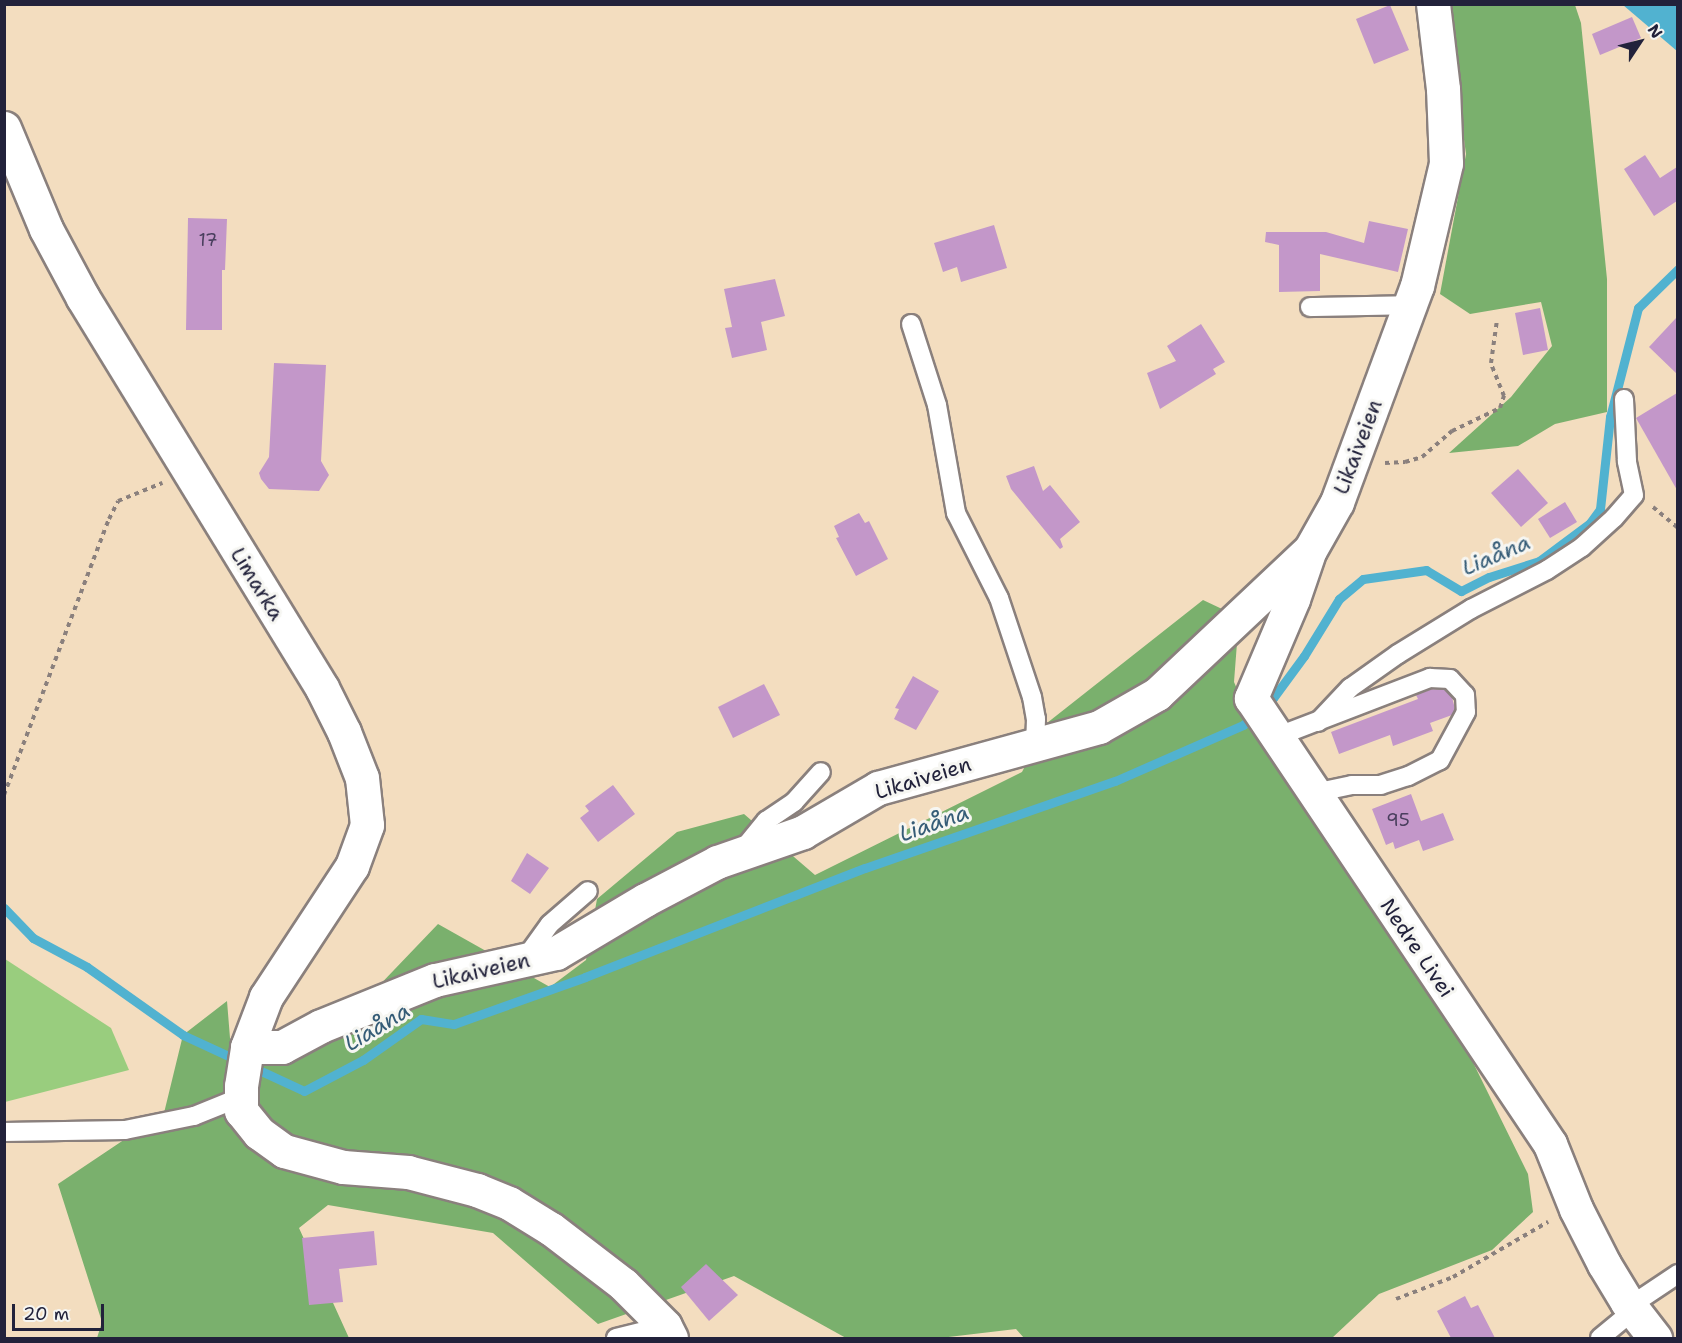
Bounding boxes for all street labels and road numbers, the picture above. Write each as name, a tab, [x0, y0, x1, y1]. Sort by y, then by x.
street label: Likaiveien	[1328, 396, 1388, 498]
street label: Limarka	[225, 543, 289, 625]
street label: Likaiveien	[872, 751, 974, 805]
street label: Nedre Livei	[1375, 894, 1459, 1002]
street label: Likaiveien	[430, 948, 532, 994]

